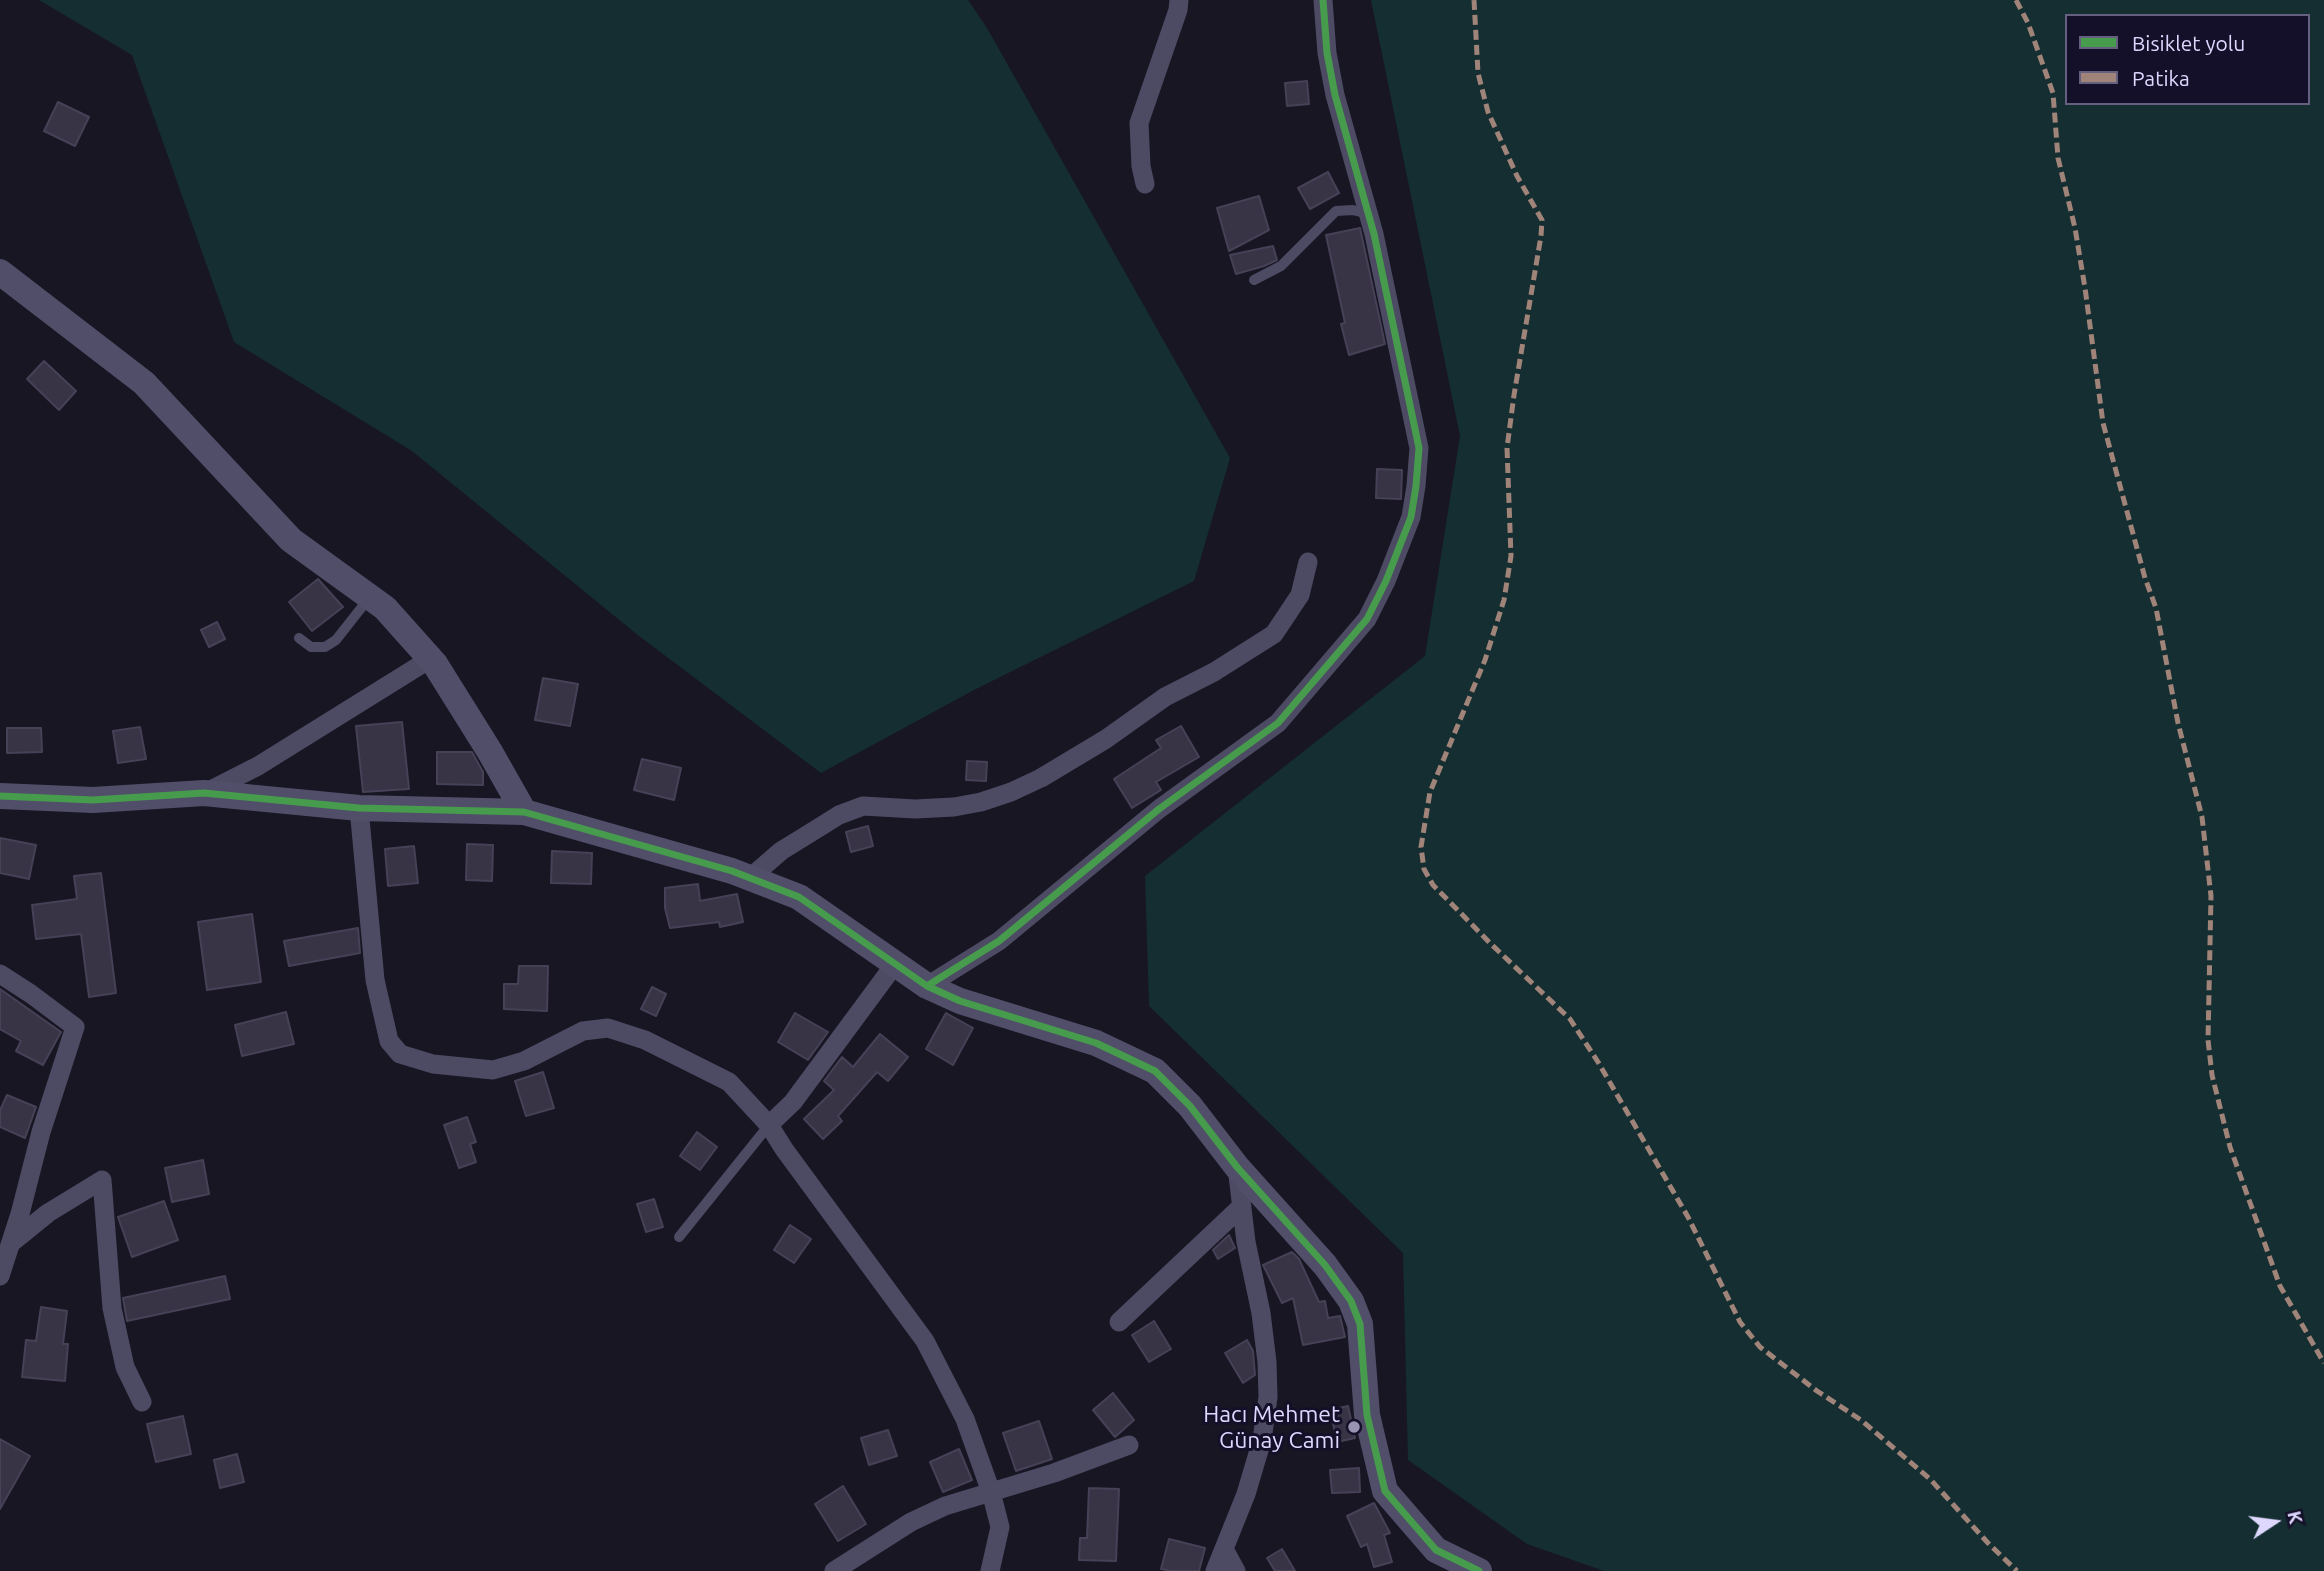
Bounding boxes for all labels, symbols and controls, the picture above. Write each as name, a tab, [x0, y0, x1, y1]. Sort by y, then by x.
legend	[2065, 14, 2310, 105]
text: Bisiklet yolu	[2132, 31, 2245, 55]
text: Patika	[2132, 66, 2190, 90]
place label: Hacı Mehmet Günay Cami	[1203, 1400, 1340, 1454]
marker: Hacı Mehmet Günay Cami	[1346, 1419, 1362, 1435]
north arrow	[2240, 1487, 2310, 1557]
text: K	[2283, 1509, 2308, 1526]

